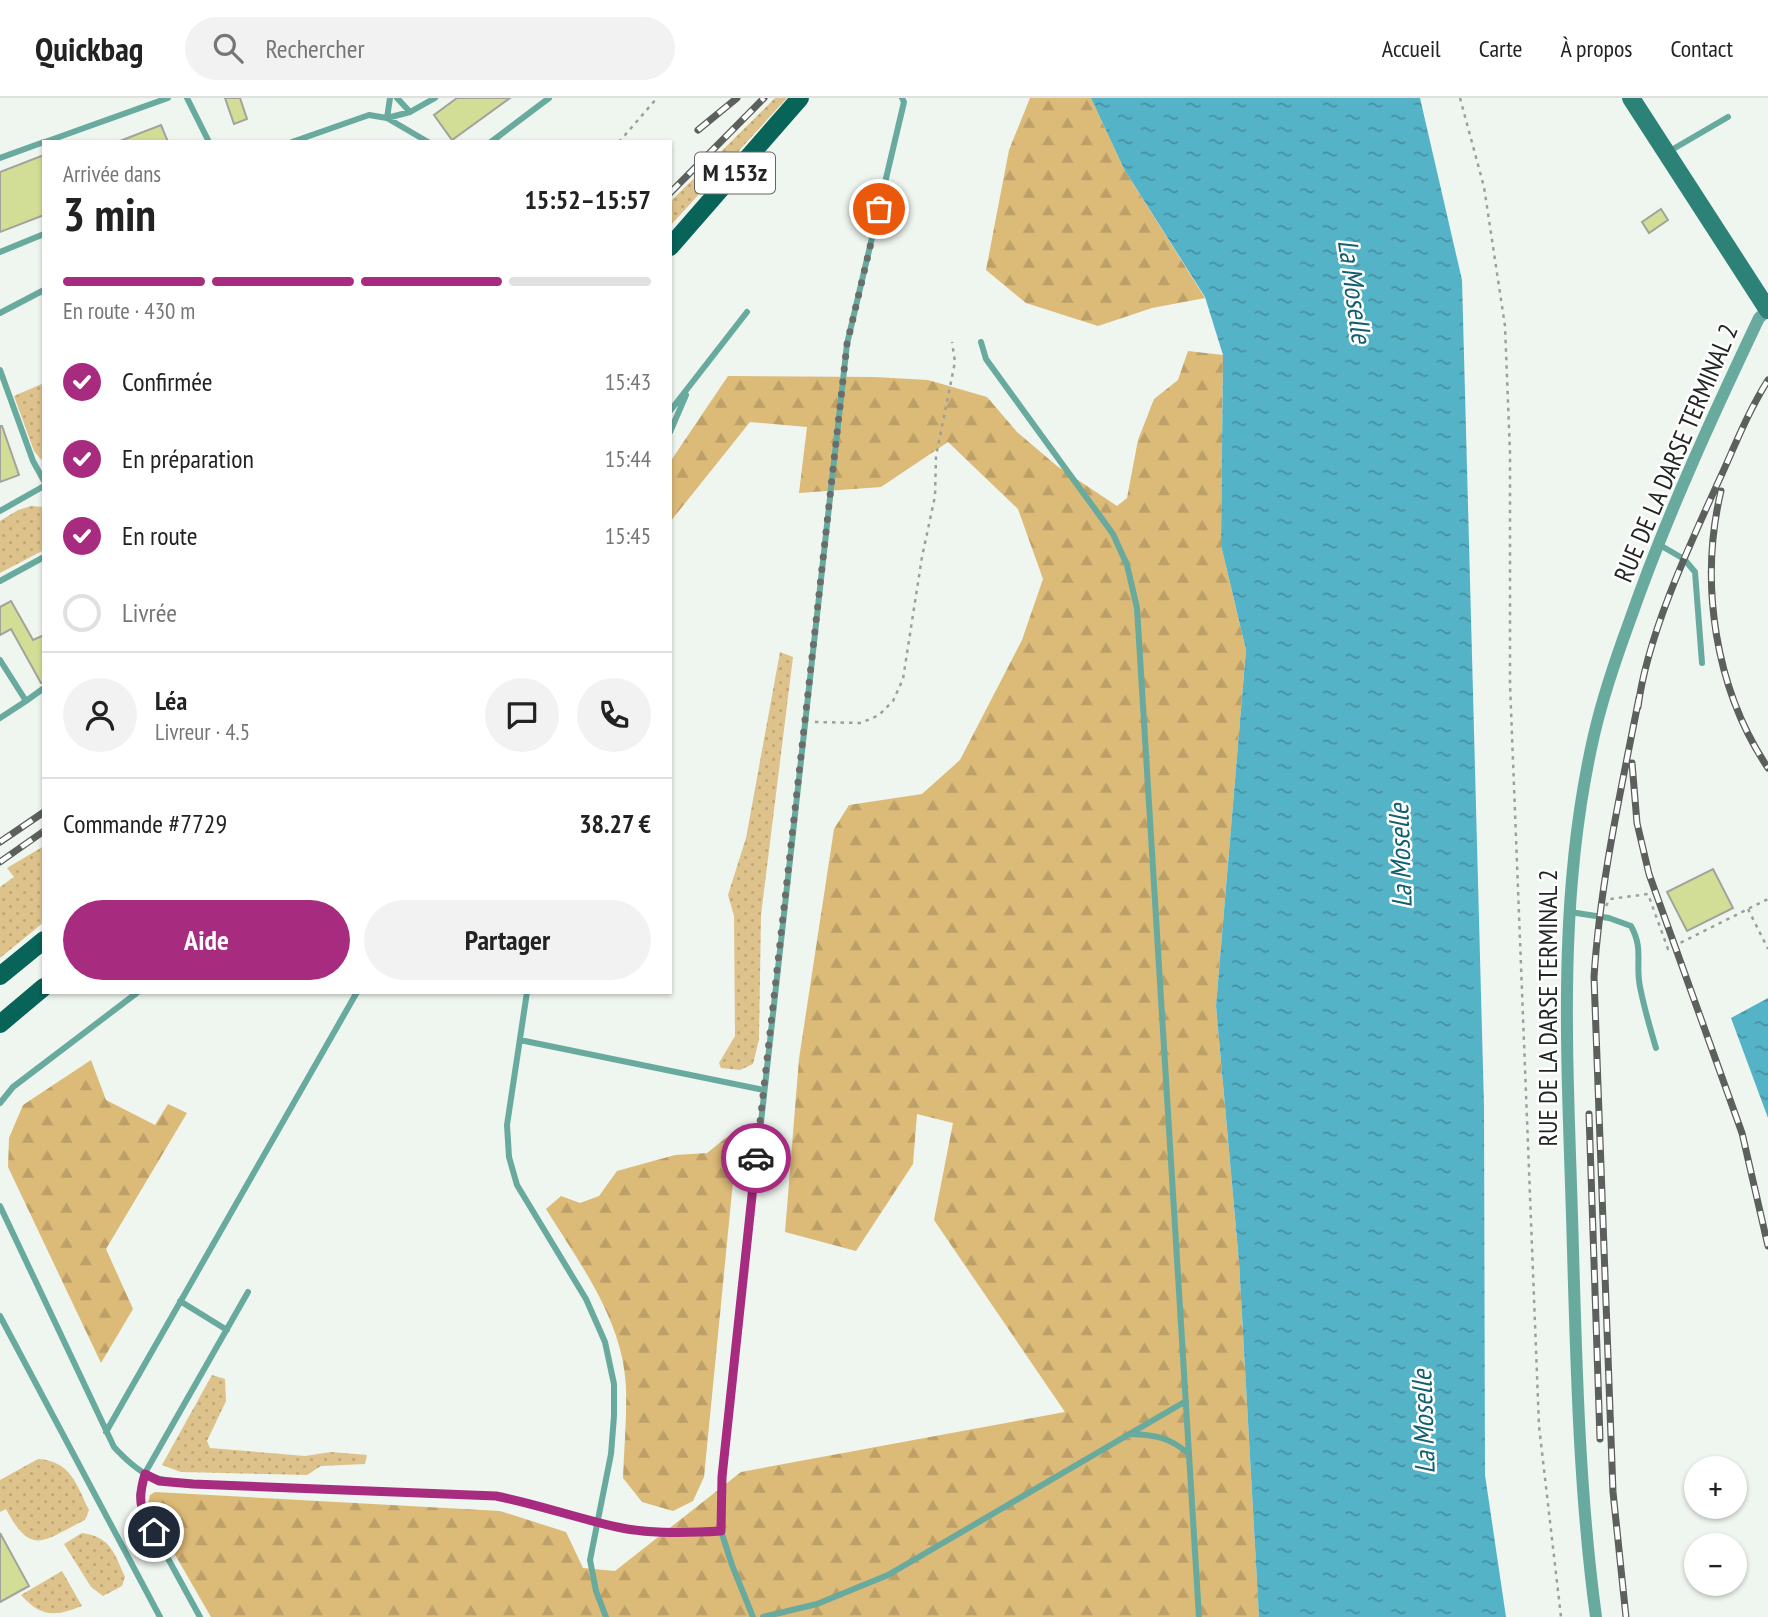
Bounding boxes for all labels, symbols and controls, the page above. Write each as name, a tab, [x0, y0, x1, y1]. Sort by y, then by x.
search box	[185, 17, 675, 80]
text: Quickbag	[35, 27, 143, 70]
icon: search	[209, 29, 247, 67]
text: Rechercher	[265, 32, 365, 65]
text: Accueil	[1382, 33, 1441, 64]
text: Carte	[1479, 33, 1522, 64]
text: À propos	[1560, 33, 1632, 64]
text: Contact	[1670, 33, 1733, 64]
road number: M 153z	[695, 152, 775, 194]
text: Arrivée dans	[63, 159, 161, 188]
pin	[849, 179, 909, 239]
text: 15:52–15:57	[524, 183, 651, 216]
text: 3 min	[63, 184, 156, 244]
icon: bag	[860, 190, 898, 228]
water label: La Moselle	[1330, 237, 1381, 347]
text: En route · 430 m	[63, 296, 195, 325]
street label: RUE DE LA DARSE TERMINAL 2	[1606, 319, 1745, 587]
icon: check	[63, 363, 101, 401]
text: Confirmée	[122, 365, 213, 398]
text: 15:43	[605, 367, 651, 396]
icon: check	[63, 440, 101, 478]
text: En préparation	[122, 442, 254, 475]
text: 15:44	[605, 444, 651, 473]
icon: check	[63, 517, 101, 555]
text: En route	[122, 519, 197, 552]
text: 15:45	[605, 521, 651, 550]
text: Livrée	[122, 596, 177, 629]
button: person	[63, 678, 137, 752]
button: chat	[485, 678, 559, 752]
button: phone	[577, 678, 651, 752]
text: Léa	[155, 684, 187, 717]
text: Livreur · 4.5	[155, 717, 250, 746]
water label: La Moselle	[1379, 801, 1420, 909]
text: Commande #7729	[63, 807, 227, 840]
text: 38.27 €	[579, 807, 651, 840]
street label: RUE DE LA DARSE TERMINAL 2	[1531, 869, 1564, 1147]
button: Aide	[63, 900, 350, 980]
button: Partager	[364, 900, 651, 980]
courier	[721, 1123, 791, 1193]
icon: car	[737, 1139, 775, 1177]
water label: La Moselle	[1402, 1367, 1443, 1475]
map controls	[1684, 1456, 1747, 1596]
button: +	[1684, 1456, 1747, 1519]
pin	[124, 1502, 184, 1562]
icon: home	[135, 1513, 173, 1551]
button: −	[1684, 1533, 1747, 1596]

